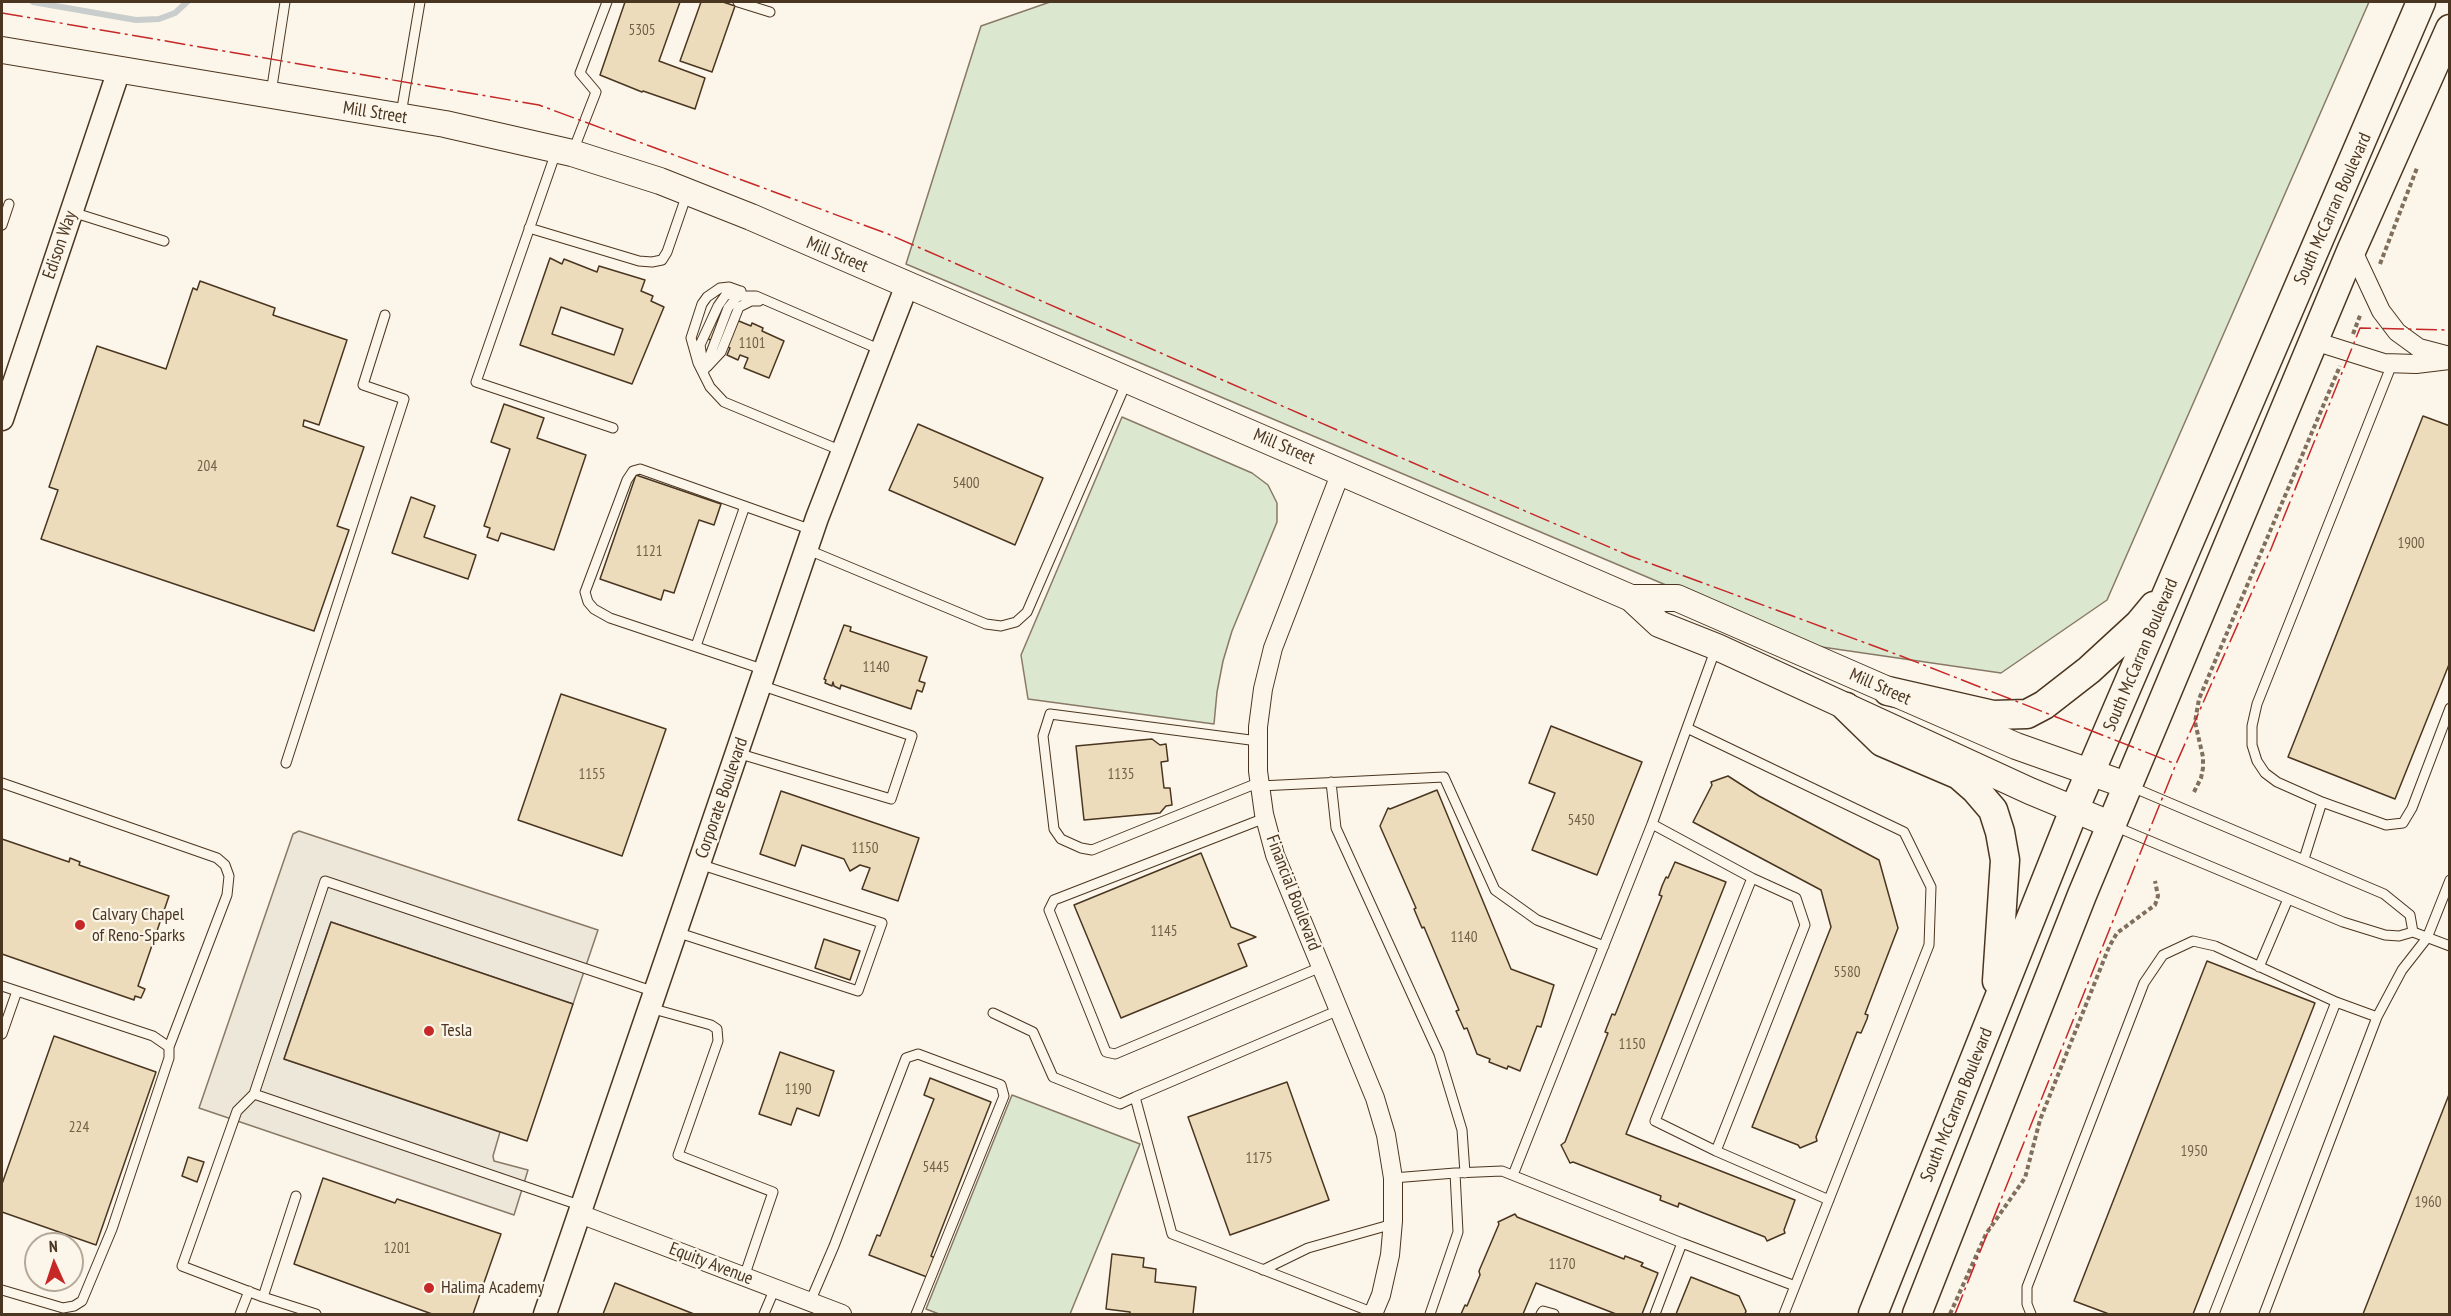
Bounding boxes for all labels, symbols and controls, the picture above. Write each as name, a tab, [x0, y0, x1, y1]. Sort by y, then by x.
house number: 5305	[629, 22, 655, 40]
street label: Mill Street	[341, 97, 409, 129]
street label: South McCarran Boulevard	[2290, 130, 2376, 288]
street label: Edison Way	[38, 208, 82, 282]
street label: Mill Street	[803, 232, 871, 278]
house number: 1101	[739, 335, 765, 353]
street label: Mill Street	[1250, 424, 1318, 470]
house number: 204	[197, 458, 217, 476]
house number: 5400	[953, 475, 979, 493]
house number: 1900	[2398, 535, 2424, 553]
house number: 1121	[636, 543, 662, 561]
street label: South McCarran Boulevard	[2099, 575, 2183, 735]
house number: 1140	[863, 659, 889, 677]
street label: Mill Street	[1846, 664, 1914, 710]
street label: Corporate Boulevard	[691, 735, 753, 861]
house number: 1155	[579, 766, 605, 784]
house number: 1135	[1108, 766, 1134, 784]
house number: 5450	[1568, 812, 1594, 830]
street label: Financial Boulevard	[1261, 832, 1325, 954]
house number: 1150	[852, 840, 878, 858]
place label: Calvary Chapel of Reno-Sparks	[92, 904, 185, 946]
marker: Calvary Chapel of Reno-Sparks	[73, 918, 87, 932]
house number: 1145	[1151, 923, 1177, 941]
house number: 1140	[1451, 929, 1477, 947]
house number: 5580	[1834, 964, 1860, 982]
place label: Tesla	[441, 1020, 472, 1042]
marker: Tesla	[422, 1024, 436, 1038]
street label: South McCarran Boulevard	[1916, 1025, 1998, 1185]
house number: 1150	[1619, 1036, 1645, 1054]
house number: 1190	[785, 1081, 811, 1099]
house number: 224	[69, 1119, 89, 1137]
house number: 1950	[2181, 1143, 2207, 1161]
house number: 1175	[1246, 1150, 1272, 1168]
house number: 5445	[923, 1159, 949, 1177]
house number: 1960	[2415, 1194, 2441, 1212]
north arrow	[24, 1232, 84, 1292]
text: N	[48, 1236, 58, 1256]
street label: Equity Avenue	[666, 1238, 756, 1290]
house number: 1201	[384, 1240, 410, 1258]
house number: 1170	[1549, 1256, 1575, 1274]
place label: Halima Academy	[441, 1277, 544, 1299]
marker: Halima Academy	[422, 1281, 436, 1295]

